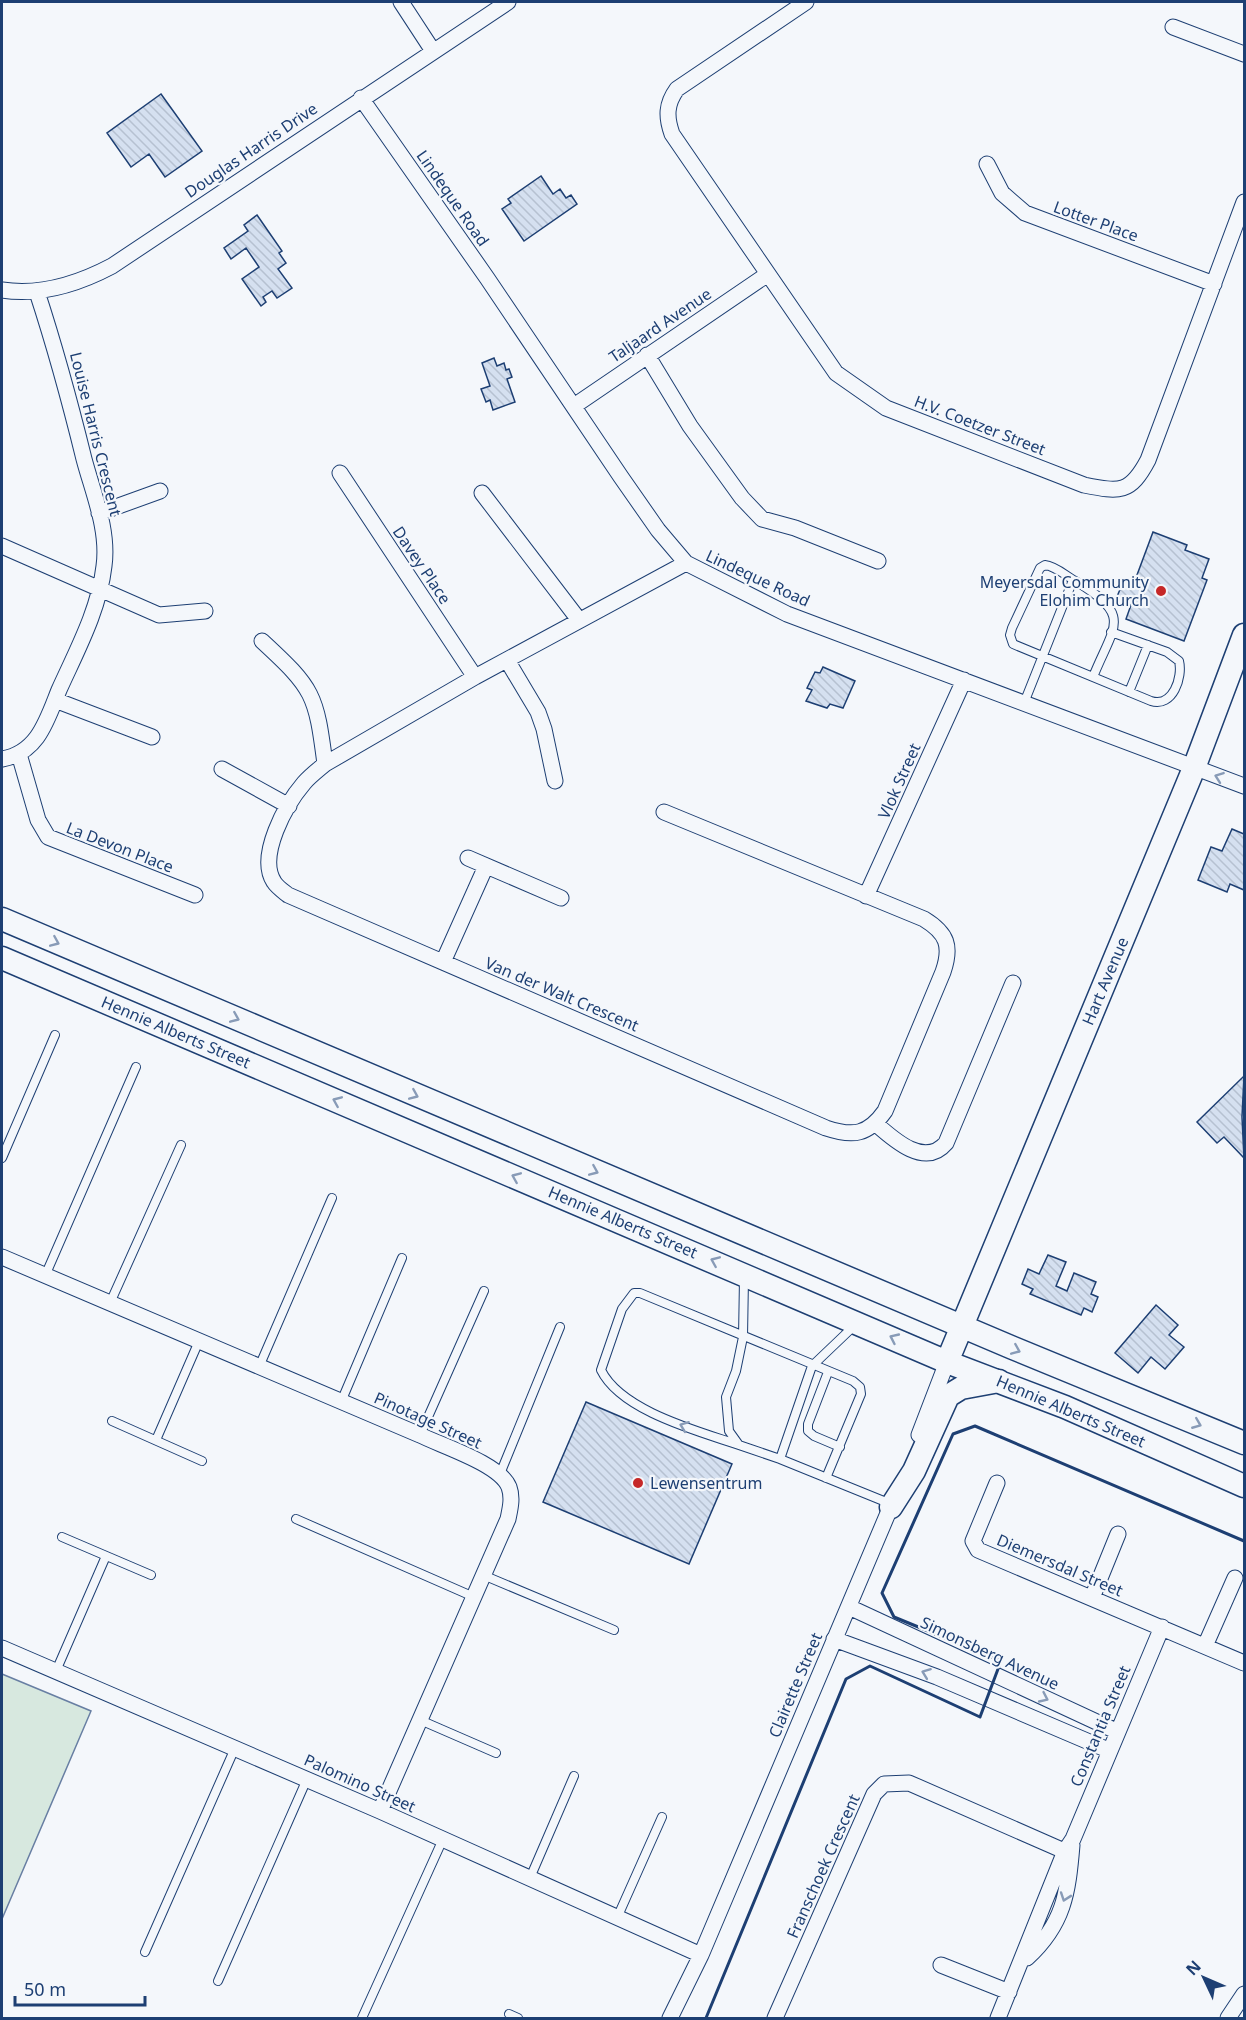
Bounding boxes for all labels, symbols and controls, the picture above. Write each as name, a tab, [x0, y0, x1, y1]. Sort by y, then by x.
street label: Douglas Harris Drive	[180, 97, 322, 203]
street label: Lindeque Road	[412, 146, 494, 250]
street label: Lotter Place	[1050, 195, 1142, 247]
street label: Taljaard Avenue	[604, 283, 716, 367]
street label: Louise Harris Crescent	[65, 350, 127, 519]
street label: H.V. Coetzer Street	[911, 390, 1049, 460]
street label: Davey Place	[388, 522, 456, 608]
street label: Lindeque Road	[702, 544, 814, 612]
place label: Meyersdal Community Elohim Church	[980, 571, 1150, 611]
marker: Meyersdal Community Elohim Church	[1154, 584, 1168, 598]
street label: Vlok Street	[873, 739, 926, 822]
one-way arrow	[1215, 772, 1226, 784]
street label: La Devon Place	[63, 816, 177, 878]
street label: Hart Avenue	[1077, 934, 1133, 1028]
one-way arrow	[49, 935, 60, 947]
street label: Van der Walt Crescent	[482, 952, 642, 1036]
street label: Hennie Alberts Street	[98, 991, 254, 1073]
one-way arrow	[229, 1011, 240, 1023]
one-way arrow	[408, 1087, 419, 1099]
one-way arrow	[332, 1096, 343, 1108]
one-way arrow	[588, 1164, 599, 1176]
one-way arrow	[511, 1172, 522, 1184]
street label: Hennie Alberts Street	[545, 1181, 701, 1263]
one-way arrow	[710, 1256, 721, 1268]
one-way arrow	[890, 1333, 901, 1345]
one-way arrow	[1010, 1343, 1021, 1355]
street label: Hennie Alberts Street	[993, 1370, 1149, 1452]
street label: Pinotage Street	[371, 1386, 486, 1454]
one-way arrow	[1190, 1417, 1201, 1429]
one-way arrow	[679, 1421, 690, 1433]
place label: Lewensentrum	[650, 1472, 762, 1494]
marker: Lewensentrum	[631, 1476, 645, 1490]
street label: Diemersdal Street	[994, 1529, 1127, 1602]
street label: Simonsberg Avenue	[917, 1611, 1063, 1695]
street label: Clairette Street	[763, 1629, 827, 1741]
street label: Constantia Street	[1065, 1662, 1136, 1790]
one-way arrow	[921, 1668, 932, 1680]
one-way arrow	[1037, 1690, 1048, 1702]
street label: Palomino Street	[301, 1749, 419, 1818]
street label: Franschoek Crescent	[781, 1790, 865, 1942]
one-way arrow	[1060, 1891, 1072, 1902]
north arrow	[1174, 1948, 1234, 2008]
text: N	[1181, 1955, 1206, 1980]
scale bar	[15, 1969, 146, 2007]
text: 50 m	[24, 1977, 66, 2001]

